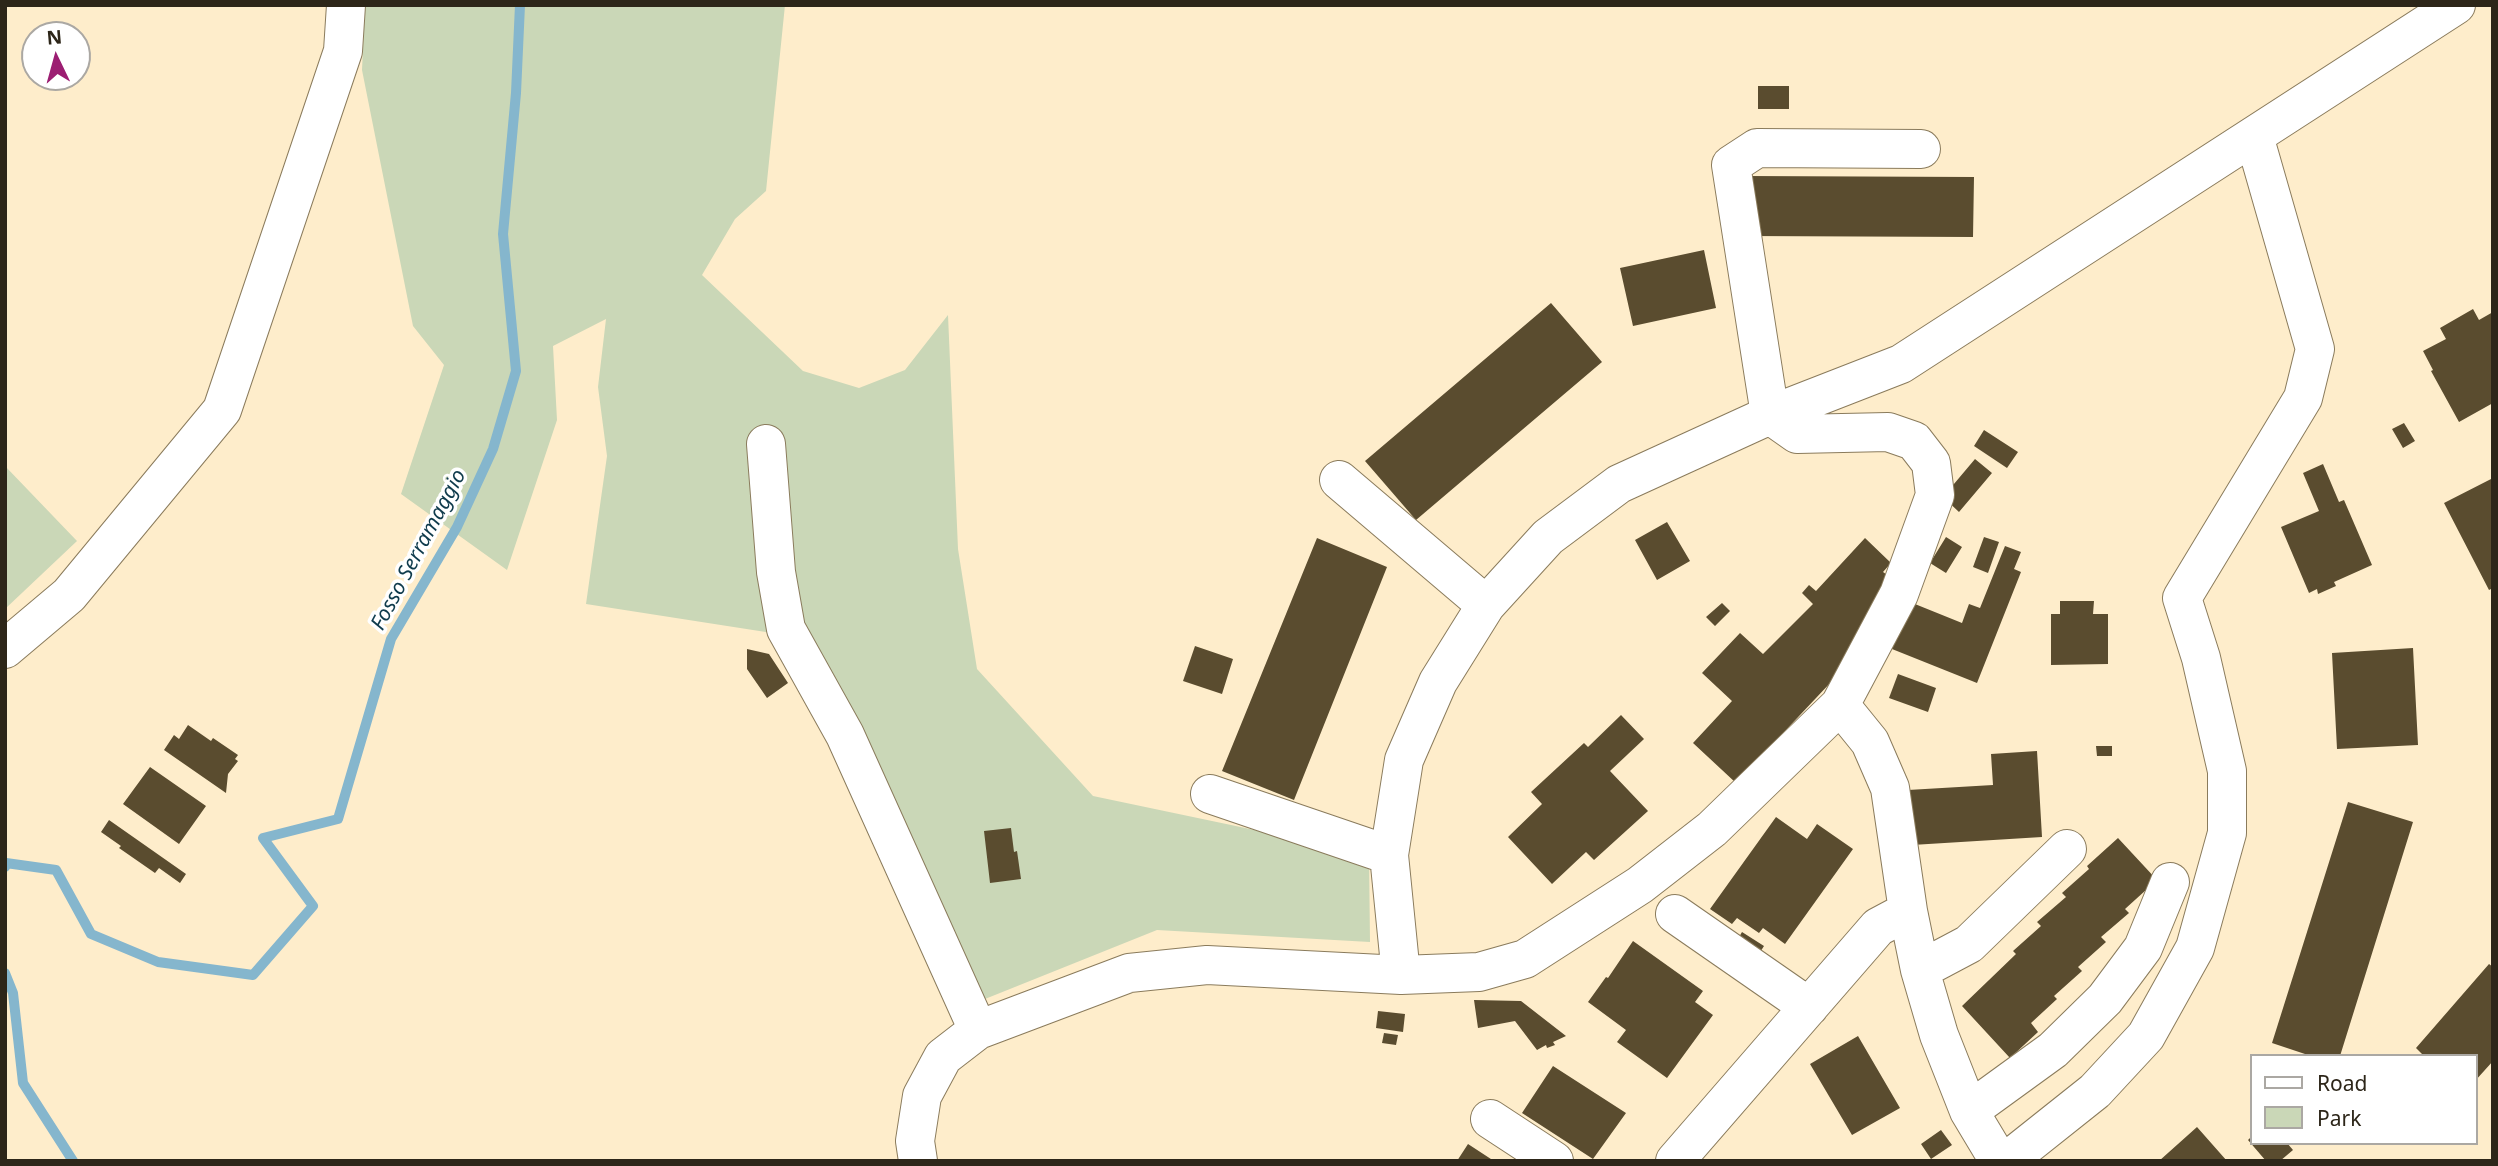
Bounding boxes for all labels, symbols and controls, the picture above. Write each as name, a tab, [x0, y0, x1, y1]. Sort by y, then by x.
north arrow	[21, 21, 91, 91]
text: N	[46, 23, 63, 51]
water label: Fosso Serramaggio	[366, 465, 472, 635]
legend	[2250, 1054, 2477, 1145]
text: Road	[2317, 1069, 2367, 1097]
text: Park	[2317, 1104, 2361, 1132]

